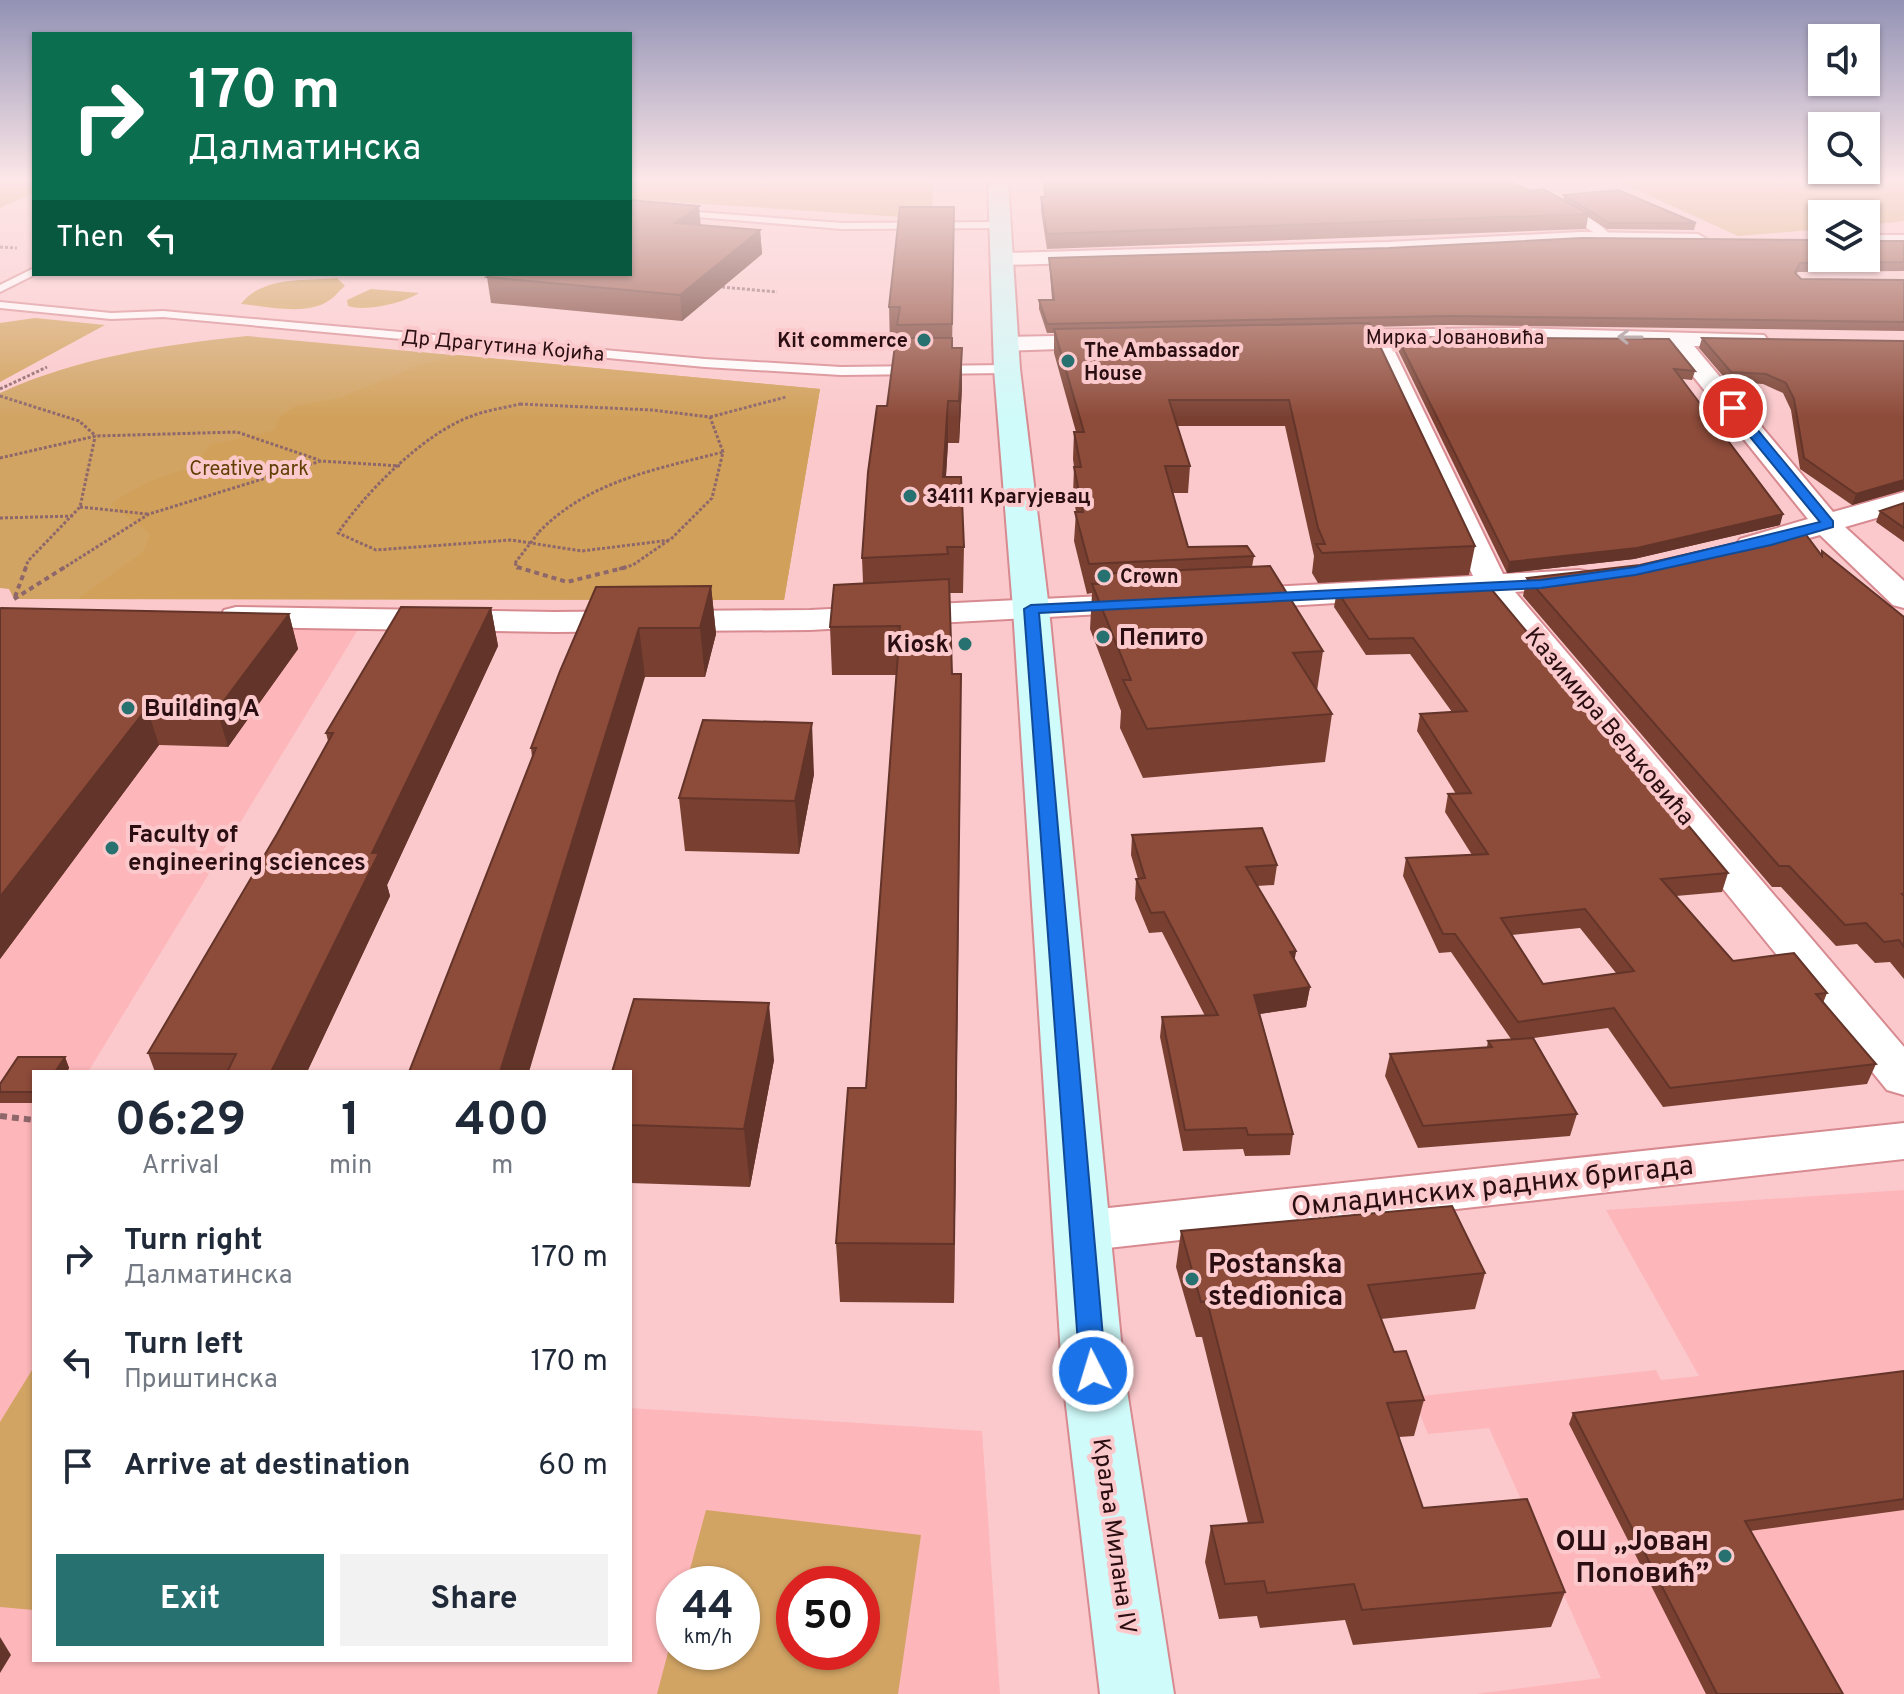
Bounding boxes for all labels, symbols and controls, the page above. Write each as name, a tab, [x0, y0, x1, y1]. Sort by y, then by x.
map controls	[1808, 24, 1880, 272]
button: sound	[1808, 24, 1880, 96]
text: 170 m	[188, 58, 340, 128]
icon: right	[56, 64, 160, 168]
button: search	[1808, 112, 1880, 184]
text: Далматинска	[188, 127, 421, 173]
button: layers	[1808, 200, 1880, 272]
icon: left	[140, 216, 184, 260]
text: Then	[56, 220, 124, 257]
street label: Др Драгутина Којића	[400, 325, 605, 369]
street label: Мирка Јовановића	[1366, 326, 1544, 352]
place label: Kit commerce	[777, 329, 908, 355]
one-way arrow	[1617, 330, 1644, 345]
marker: Kit commerce	[915, 331, 933, 349]
place label: The Ambassador House	[1084, 339, 1240, 388]
marker: The Ambassador House	[1059, 352, 1077, 370]
pin	[1699, 374, 1767, 442]
icon: arrive	[1711, 386, 1755, 430]
park label: Creative park	[189, 457, 309, 483]
place label: 34111 Крагујевац	[926, 485, 1091, 511]
marker: 34111 Крагујевац	[901, 487, 919, 505]
place label: Crown	[1120, 565, 1179, 591]
marker: Crown	[1095, 567, 1113, 585]
street label: Казимира Вељковића	[1517, 622, 1700, 832]
place label: Пепито	[1119, 624, 1204, 654]
marker: Пепито	[1094, 628, 1112, 646]
place label: Kiosk	[887, 631, 949, 661]
marker: Kiosk	[956, 635, 974, 653]
place label: Building A	[144, 695, 260, 725]
marker: Building A	[119, 699, 137, 717]
place label: Faculty of engineering sciences	[128, 821, 366, 879]
marker: Faculty of engineering sciences	[103, 839, 121, 857]
text: 06:29	[115, 1092, 246, 1152]
text: 1	[341, 1092, 360, 1152]
text: 400	[455, 1092, 549, 1152]
street label: Омладинских радних бригада	[1289, 1149, 1695, 1227]
text: Arrival	[142, 1150, 219, 1183]
text: min	[329, 1150, 372, 1183]
text: m	[491, 1150, 513, 1183]
text: Turn right	[124, 1223, 262, 1260]
icon: right	[56, 1236, 100, 1280]
text: 170 m	[530, 1240, 608, 1277]
place label: Postanska stedionica	[1208, 1248, 1343, 1316]
text: Далматинска	[124, 1260, 292, 1293]
marker: Postanska stedionica	[1183, 1270, 1201, 1288]
text: Turn left	[124, 1327, 244, 1364]
position arrow	[1051, 1329, 1135, 1413]
icon: left	[56, 1340, 100, 1384]
text: 170 m	[530, 1344, 608, 1381]
text: Приштинска	[124, 1364, 278, 1397]
street label: Краља Милана IV	[1084, 1436, 1142, 1636]
icon: arrive	[56, 1444, 100, 1488]
text: Arrive at destination	[124, 1448, 410, 1485]
text: 60 m	[538, 1448, 608, 1485]
place label: ОШ „Јован Поповић”	[1556, 1525, 1709, 1593]
marker: ОШ „Јован Поповић”	[1716, 1547, 1734, 1565]
button: Exit	[56, 1554, 324, 1646]
button: Share	[340, 1554, 608, 1646]
speed limit sign: 50	[776, 1566, 880, 1670]
text: 44	[682, 1583, 734, 1633]
text: km/h	[684, 1625, 732, 1651]

